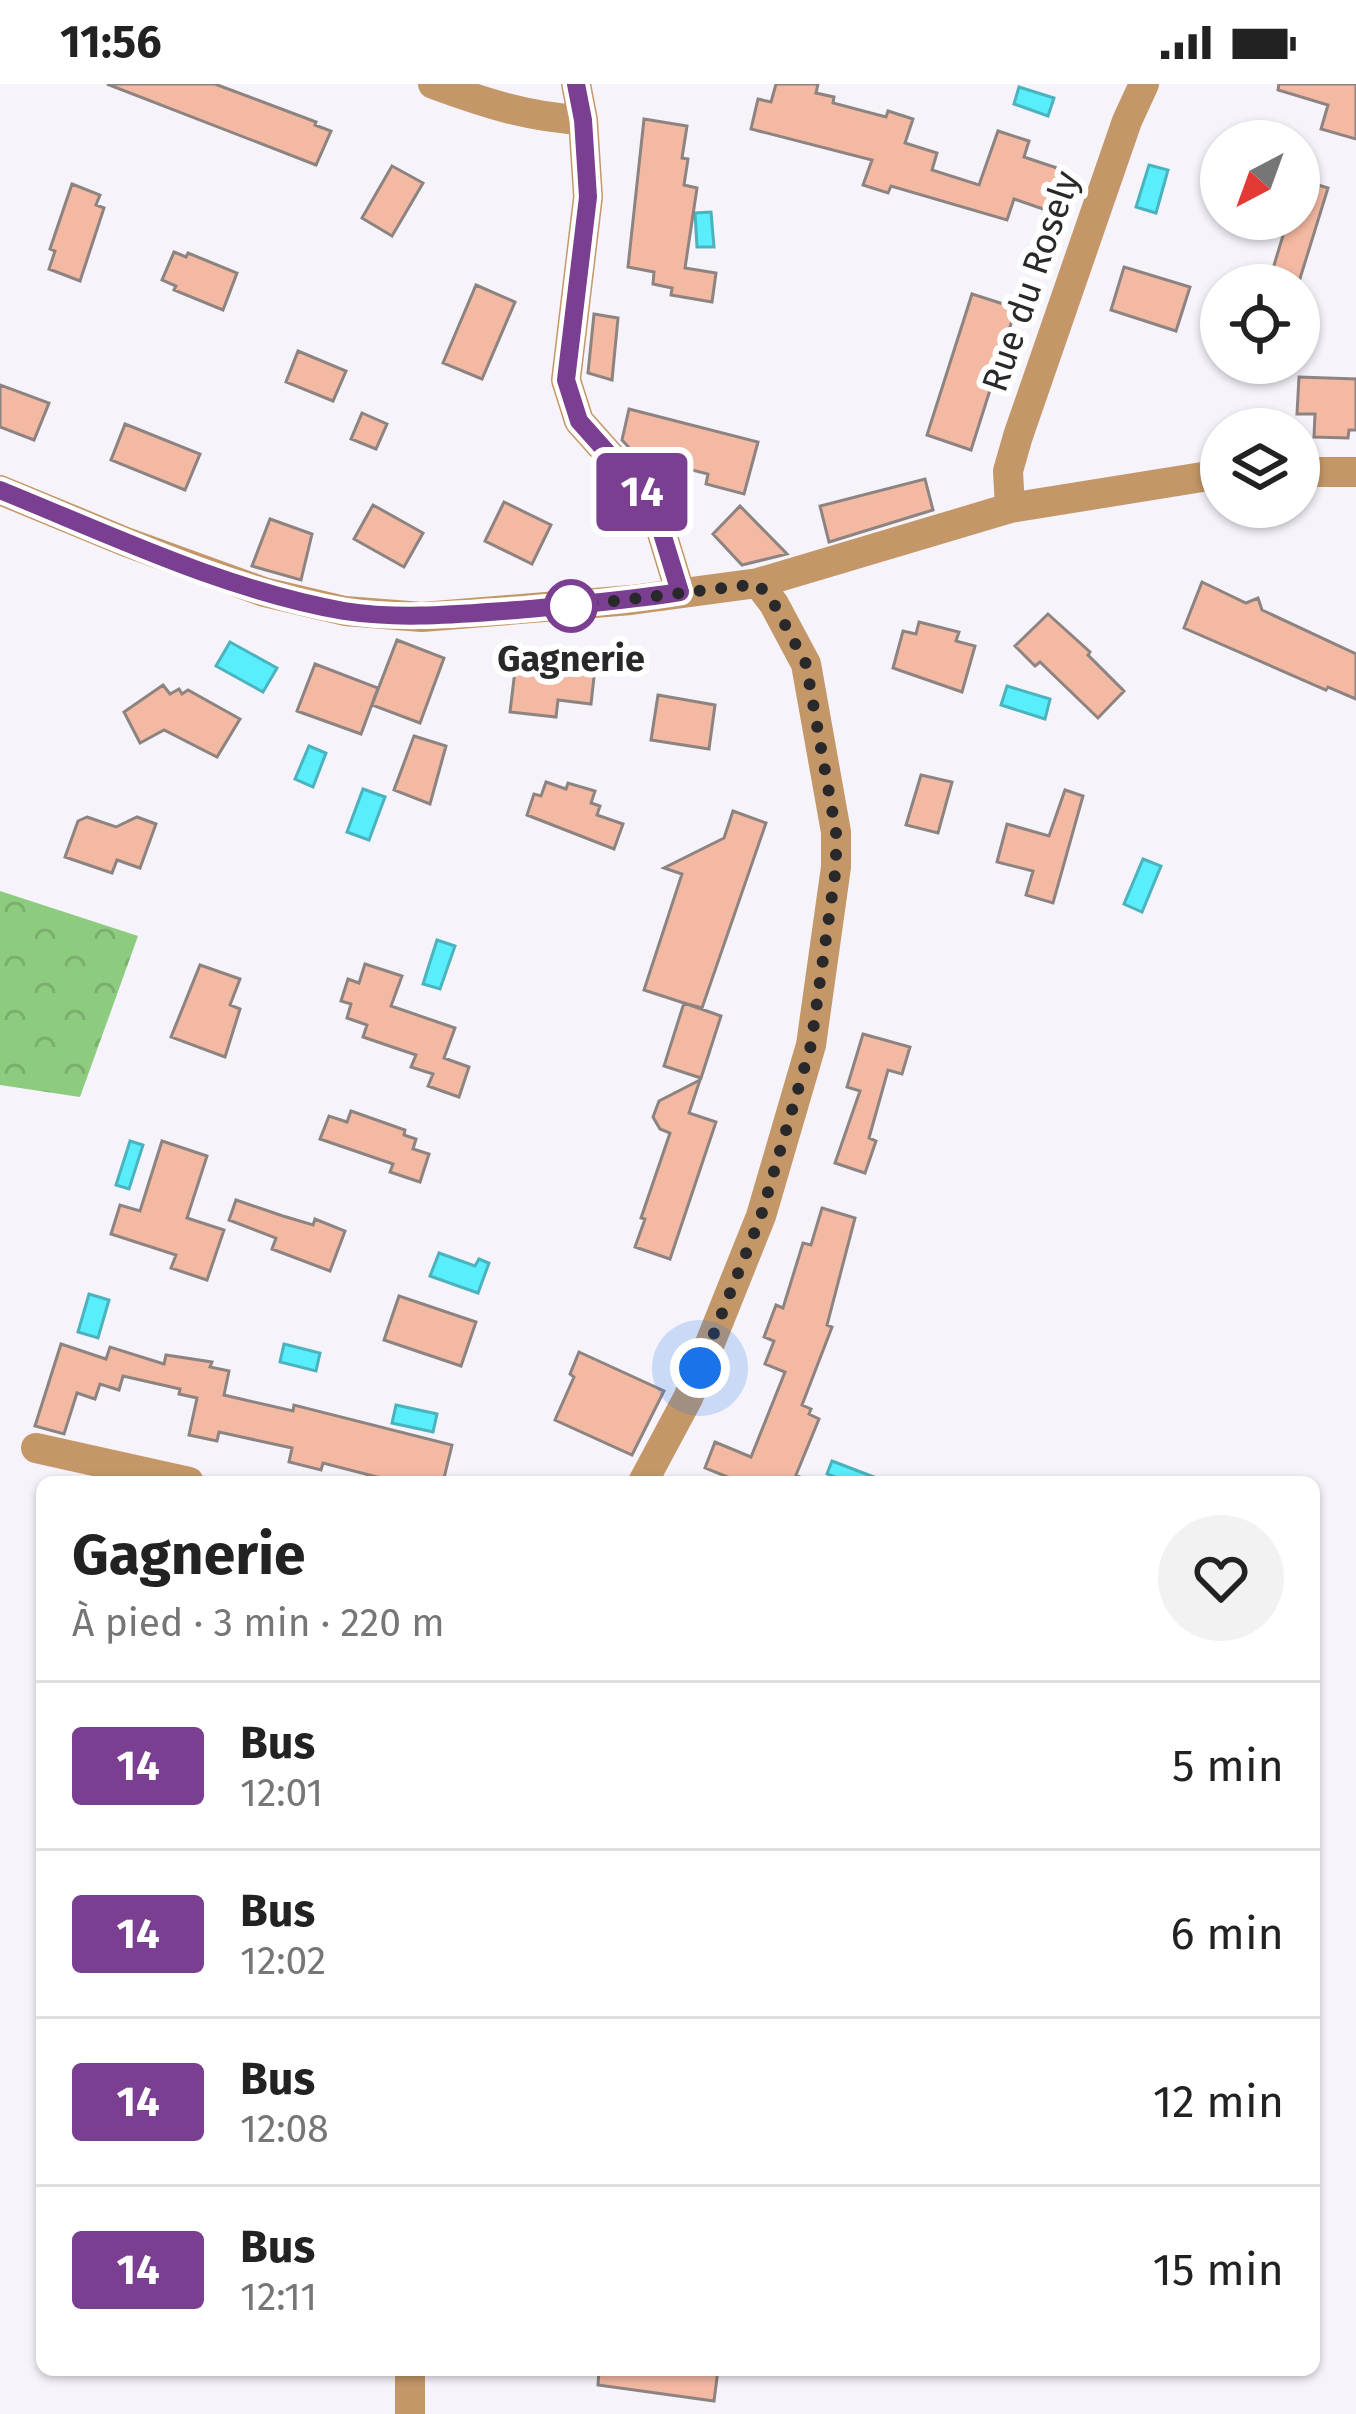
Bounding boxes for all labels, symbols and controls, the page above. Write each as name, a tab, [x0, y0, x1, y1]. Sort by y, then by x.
text: 11:56	[60, 15, 162, 69]
north arrow	[1200, 120, 1320, 240]
map controls	[1200, 120, 1320, 528]
street label: Rue du Rosely	[973, 165, 1089, 397]
button: locate	[1200, 264, 1320, 384]
button: layers	[1200, 408, 1320, 528]
line badge: 14	[588, 453, 696, 531]
text: 14	[620, 467, 664, 517]
marker: Gagnerie	[546, 581, 596, 631]
place label: Gagnerie	[497, 637, 645, 681]
your location	[670, 1338, 730, 1398]
button: heart	[1158, 1515, 1284, 1641]
text: Gagnerie	[72, 1521, 306, 1589]
text: À pied · 3 min · 220 m	[72, 1600, 445, 1646]
text: Bus	[240, 1716, 315, 1770]
text: 5 min	[1172, 1739, 1284, 1793]
text: 14	[116, 1741, 160, 1791]
text: 12:01	[240, 1770, 323, 1816]
text: Bus	[240, 1884, 315, 1938]
text: 6 min	[1170, 1907, 1284, 1961]
text: 14	[116, 1909, 160, 1959]
text: 12:02	[240, 1938, 326, 1984]
text: Bus	[240, 2052, 315, 2106]
text: 12 min	[1153, 2075, 1284, 2129]
text: 14	[116, 2077, 160, 2127]
text: 12:08	[240, 2106, 329, 2152]
text: Bus	[240, 2220, 315, 2274]
text: 15 min	[1152, 2243, 1284, 2297]
text: 14	[116, 2245, 160, 2295]
text: 12:11	[240, 2274, 317, 2320]

